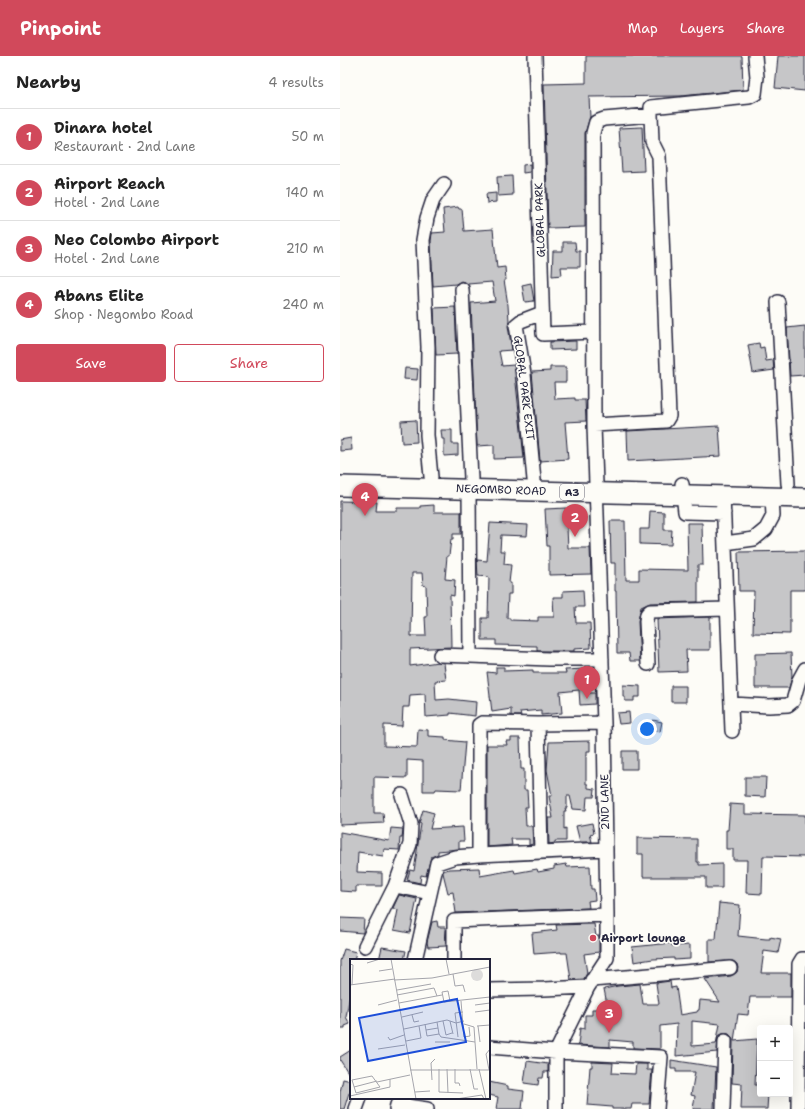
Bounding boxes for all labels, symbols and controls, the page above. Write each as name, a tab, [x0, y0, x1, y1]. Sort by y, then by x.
text: Pinpoint	[20, 16, 101, 41]
text: Map	[628, 19, 658, 37]
text: Layers	[680, 19, 724, 37]
text: Share	[746, 19, 785, 37]
text: Nearby	[16, 71, 81, 93]
text: 4 results	[268, 74, 324, 91]
text: Dinara hotel	[54, 118, 153, 138]
text: 1	[26, 128, 32, 145]
text: 50 m	[291, 128, 324, 145]
text: Restaurant · 2nd Lane	[54, 138, 196, 155]
text: Airport Reach	[54, 174, 165, 194]
street label: GLOBAL PARK	[531, 182, 549, 258]
text: 2	[24, 184, 34, 201]
text: 140 m	[285, 184, 324, 201]
text: Hotel · 2nd Lane	[54, 194, 160, 211]
text: Neo Colombo Airport	[54, 230, 219, 250]
text: 3	[24, 240, 34, 257]
text: 210 m	[286, 240, 324, 257]
text: Hotel · 2nd Lane	[54, 250, 160, 267]
text: Abans Elite	[54, 286, 144, 306]
text: 4	[24, 296, 34, 313]
text: 240 m	[282, 296, 324, 313]
text: Shop · Negombo Road	[54, 306, 193, 323]
street label: GLOBAL PARK EXIT	[510, 335, 538, 442]
button: Save	[16, 344, 166, 382]
button: Share	[174, 344, 324, 382]
street label: NEGOMBO ROAD	[456, 481, 546, 499]
pin: 4	[352, 483, 378, 516]
road number: A3	[560, 484, 584, 500]
pin: 2	[562, 504, 588, 537]
pin: 1	[574, 666, 600, 699]
your location	[637, 719, 657, 739]
street label: 2ND LANE	[597, 774, 613, 830]
place label: Airport lounge	[601, 931, 686, 946]
marker: Airport lounge	[588, 933, 598, 943]
inset map	[350, 959, 490, 1099]
pin: 3	[596, 1000, 622, 1033]
map controls	[757, 1025, 793, 1097]
button: +	[757, 1025, 793, 1061]
button: −	[757, 1061, 793, 1097]

